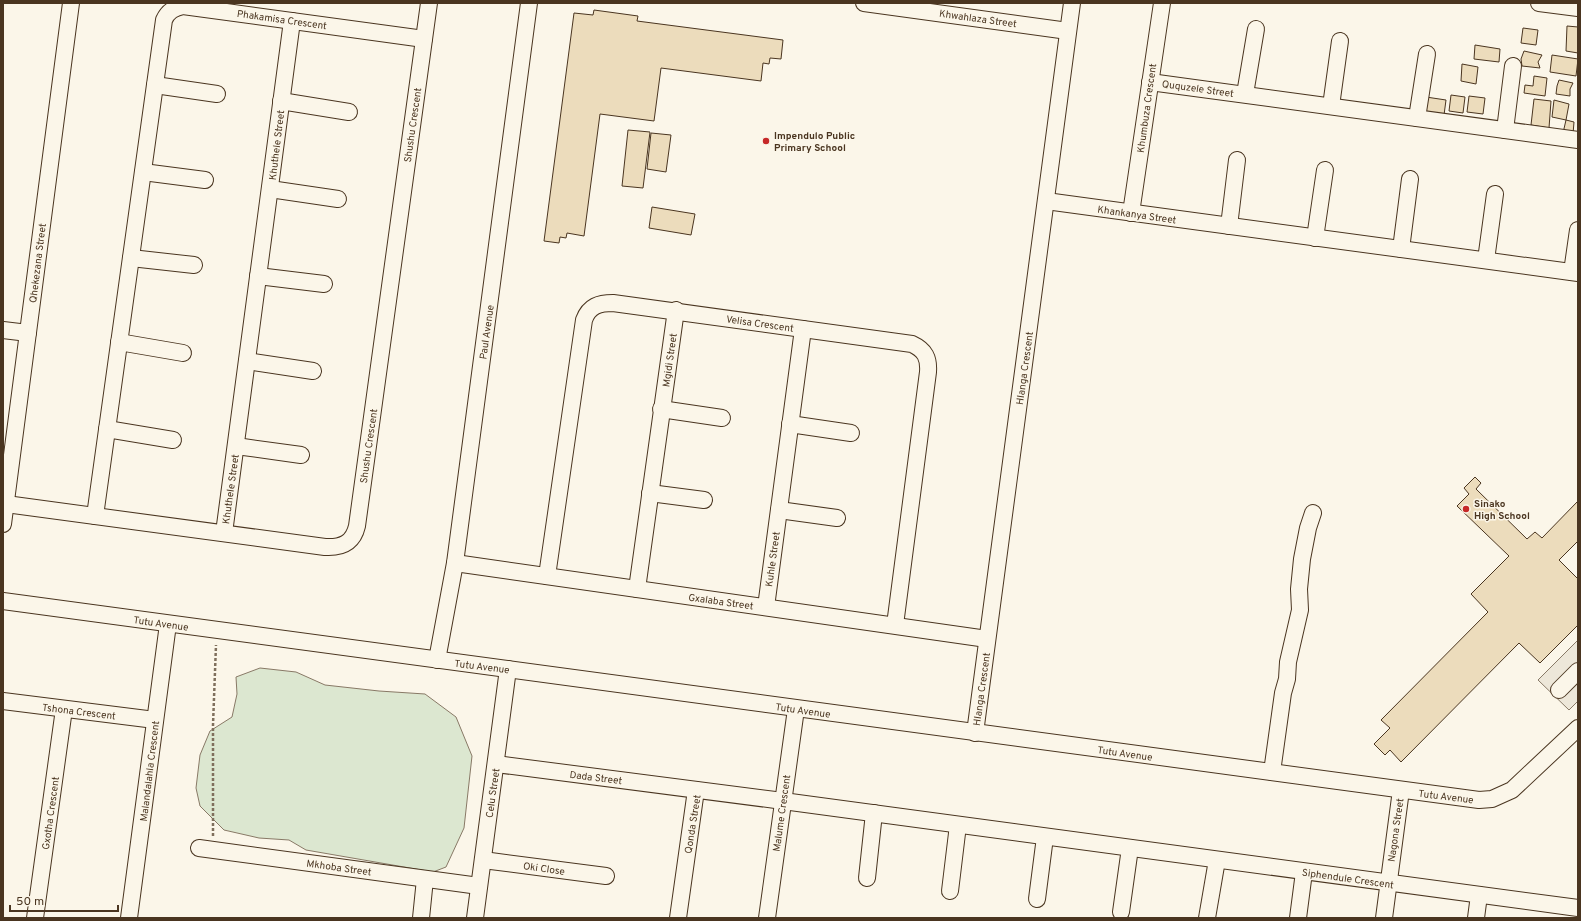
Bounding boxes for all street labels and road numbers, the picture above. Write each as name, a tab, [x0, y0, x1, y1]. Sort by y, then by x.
street label: Phakamisa Crescent	[236, 8, 328, 33]
street label: Khwahlaza Street	[938, 8, 1018, 31]
street label: Khumbuza Crescent	[1135, 62, 1160, 154]
street label: Ququzele Street	[1161, 78, 1235, 101]
street label: Shushu Crescent	[402, 87, 425, 163]
street label: Khuthele Street	[267, 109, 288, 181]
street label: Khankanya Street	[1096, 204, 1177, 227]
street label: Qhekezana Street	[27, 222, 50, 304]
street label: Paul Avenue	[477, 304, 498, 360]
street label: Velisa Crescent	[725, 313, 795, 336]
street label: Hlanga Crescent	[1014, 330, 1037, 406]
street label: Mgidi Street	[660, 332, 681, 388]
street label: Shushu Crescent	[358, 408, 381, 484]
street label: Khuthele Street	[220, 453, 243, 525]
street label: Kuhle Street	[763, 531, 784, 588]
street label: Gxalaba Street	[687, 591, 754, 614]
street label: Tutu Avenue	[132, 614, 189, 635]
street label: Hlanga Crescent	[971, 651, 994, 727]
street label: Tutu Avenue	[453, 658, 510, 677]
street label: Tutu Avenue	[774, 701, 831, 722]
street label: Tshona Crescent	[41, 702, 117, 723]
street label: Malandalahla Crescent	[138, 720, 163, 822]
street label: Tutu Avenue	[1096, 744, 1153, 765]
street label: Celu Street	[484, 767, 503, 819]
street label: Dada Street	[569, 769, 623, 788]
street label: Malume Crescent	[771, 774, 794, 852]
street label: Gxotha Crescent	[40, 776, 63, 851]
street label: Tutu Avenue	[1417, 788, 1474, 807]
street label: Qonda Street	[682, 794, 705, 855]
street label: Nagona Street	[1386, 797, 1407, 863]
street label: Mkhoba Street	[305, 857, 372, 880]
street label: Oki Close	[522, 860, 566, 879]
street label: Siphendule Crescent	[1301, 867, 1395, 892]

